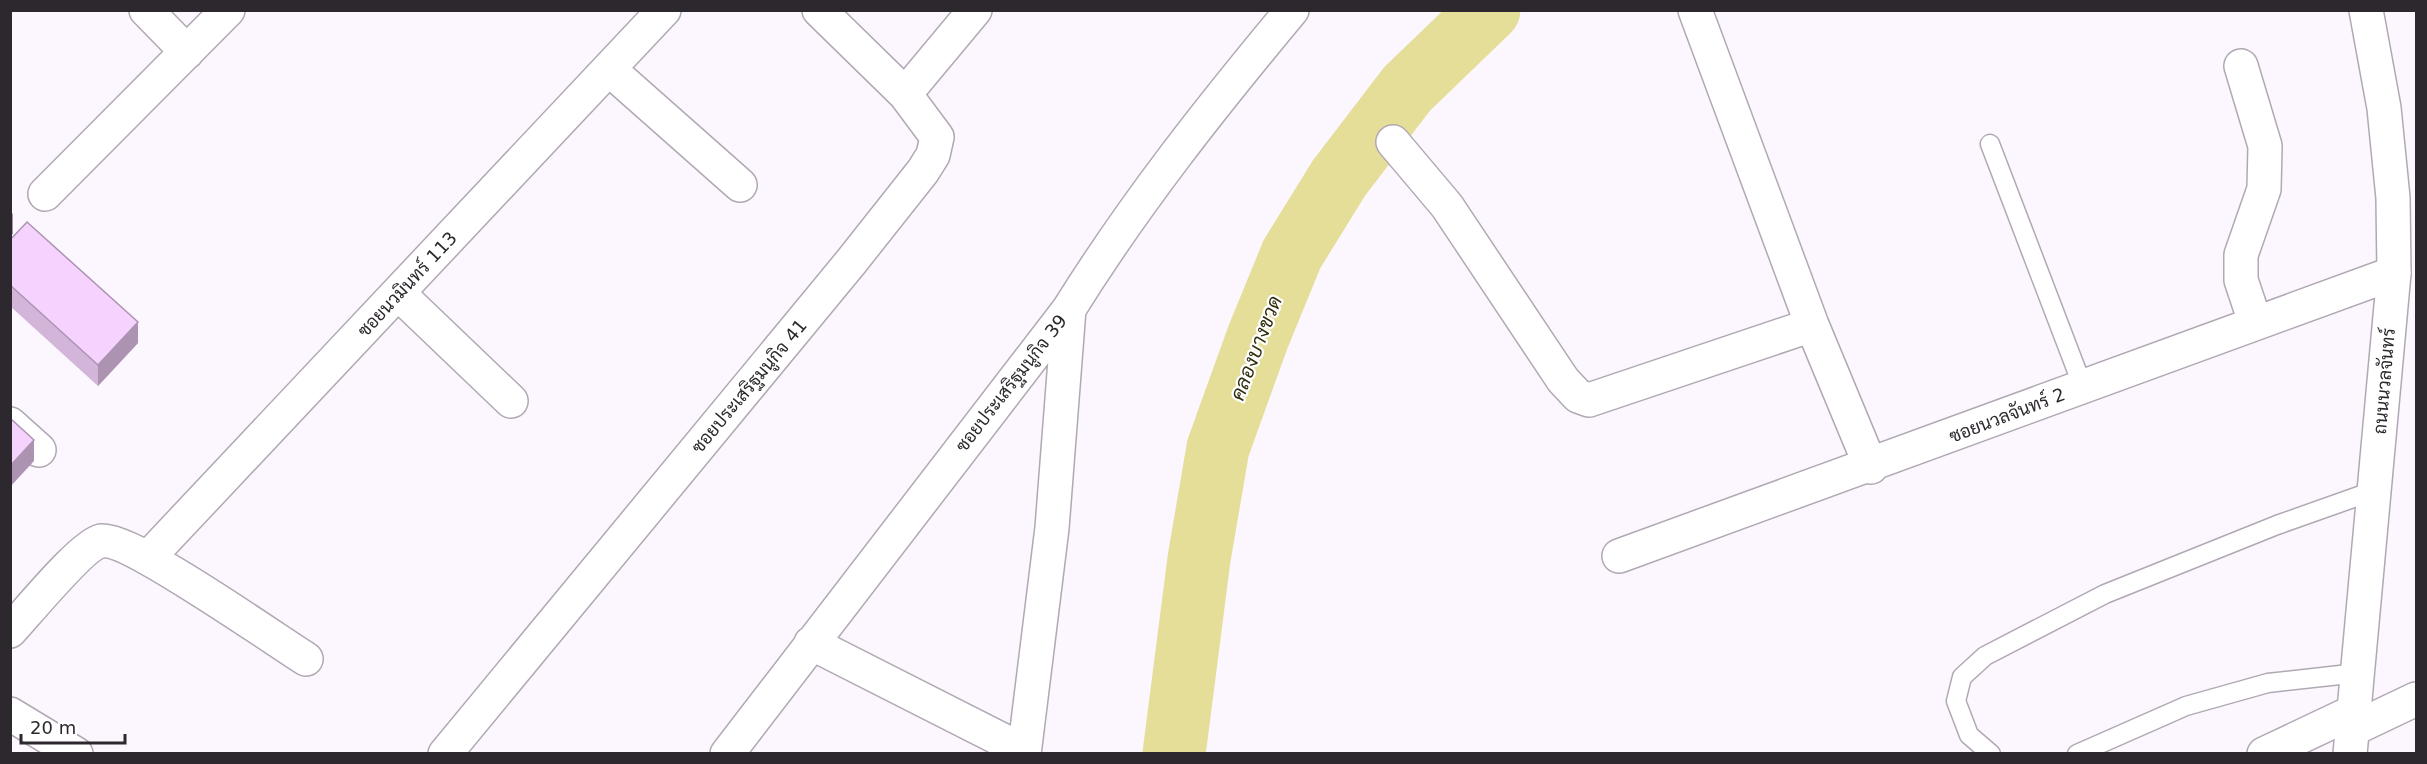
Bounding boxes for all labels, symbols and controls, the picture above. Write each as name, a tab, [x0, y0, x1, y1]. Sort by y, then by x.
street label: ซอยนวมินทร์ 113	[352, 226, 461, 341]
water label: คลองบางขวด	[1225, 292, 1287, 404]
street label: ซอยประเสริฐมนูกิจ 39	[951, 310, 1073, 458]
street label: ซอยประเสริฐมนูกิจ 41	[687, 315, 813, 459]
street label: ถนนนวลจันทร์	[2367, 327, 2399, 435]
street label: ซอยนวลจันทร์ 2	[1945, 381, 2068, 447]
scale bar	[21, 707, 124, 745]
text: 20 m	[30, 717, 76, 738]

